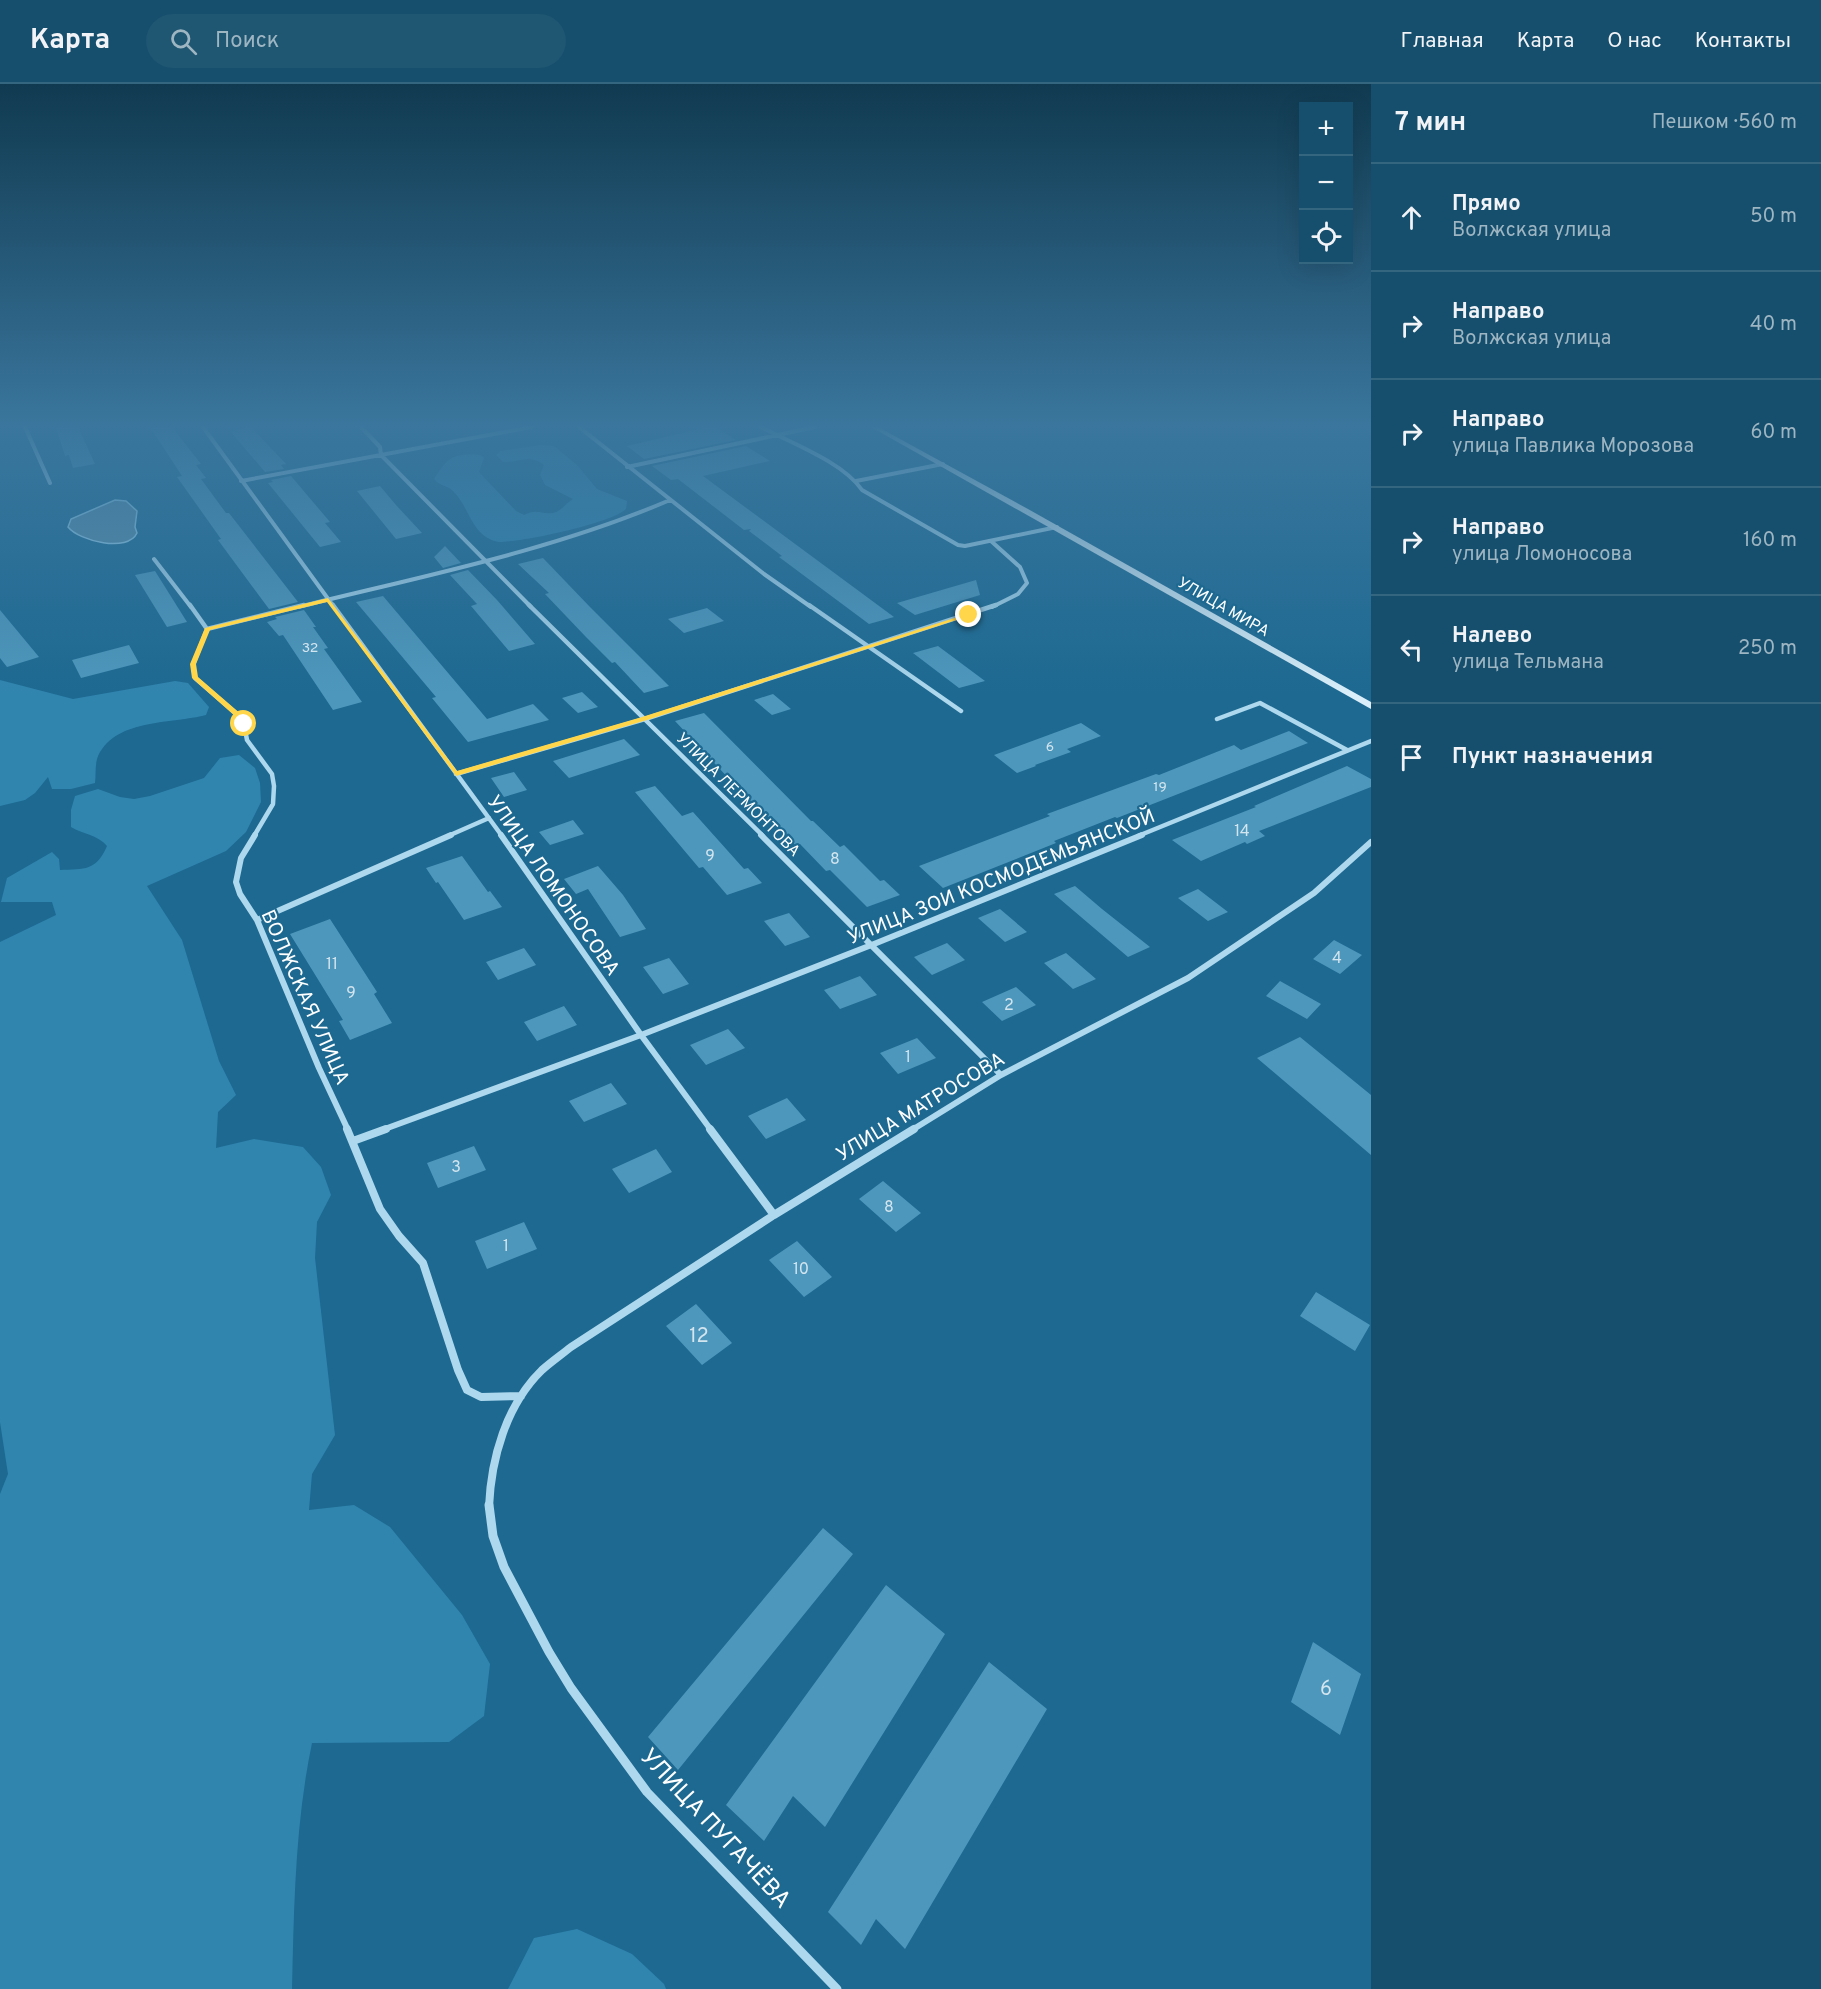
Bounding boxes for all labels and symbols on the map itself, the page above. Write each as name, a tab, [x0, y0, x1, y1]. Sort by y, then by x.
street label: УЛИЦА МИРА	[1173, 573, 1273, 642]
route end	[955, 601, 981, 627]
house number: 32	[302, 640, 318, 657]
route start	[230, 710, 256, 736]
street label: УЛИЦА ЛЕРМОНТОВА	[671, 729, 804, 862]
house number: 6	[1046, 739, 1054, 756]
house number: 19	[1153, 779, 1167, 796]
street label: УЛИЦА ЛОМОНОСОВА	[480, 791, 625, 982]
street label: УЛИЦА ЗОИ КОСМОДЕМЬЯНСКОЙ	[843, 802, 1159, 952]
house number: 14	[1234, 822, 1250, 842]
house number: 9	[705, 847, 715, 867]
house number: 8	[830, 850, 840, 870]
street label: ВОЛЖСКАЯ УЛИЦА	[254, 906, 355, 1090]
house number: 4	[1332, 949, 1342, 969]
house number: 11	[326, 955, 338, 975]
house number: 9	[346, 984, 356, 1004]
house number: 2	[1004, 996, 1014, 1016]
street label: УЛИЦА МАТРОСОВА	[832, 1047, 1010, 1168]
house number: 1	[905, 1048, 911, 1068]
house number: 3	[451, 1158, 461, 1178]
house number: 8	[884, 1198, 894, 1218]
house number: 1	[503, 1237, 509, 1257]
house number: 10	[793, 1260, 809, 1280]
house number: 12	[689, 1324, 709, 1350]
house number: 6	[1320, 1677, 1332, 1703]
street label: УЛИЦА ПУГАЧЁВА	[633, 1742, 798, 1916]

